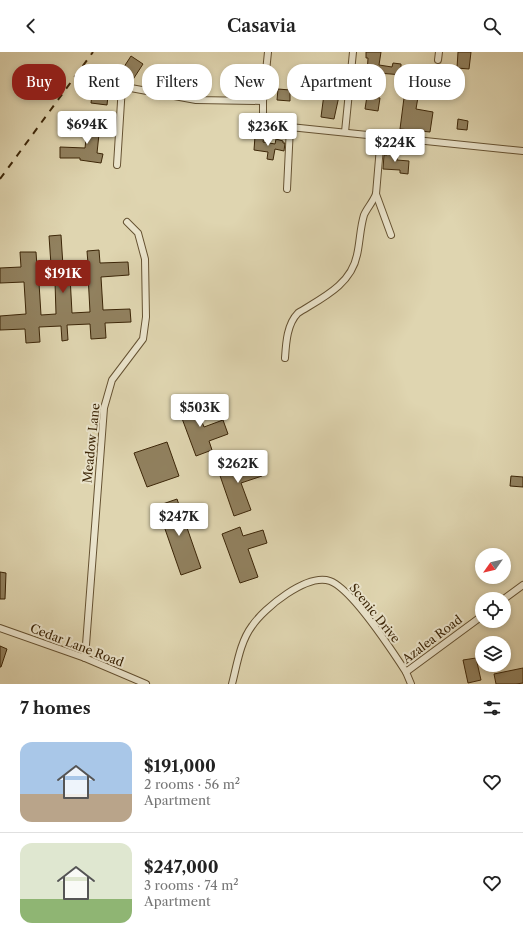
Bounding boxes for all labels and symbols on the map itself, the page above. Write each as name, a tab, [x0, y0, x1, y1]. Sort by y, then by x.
pin: $694K	[59, 111, 115, 145]
pin: $236K	[240, 113, 296, 147]
pin: $224K	[367, 129, 423, 163]
pin: $191K	[35, 260, 91, 294]
pin: $503K	[172, 394, 228, 428]
street label: Meadow Lane	[79, 402, 103, 484]
pin: $262K	[210, 450, 266, 484]
pin: $247K	[151, 503, 207, 537]
north arrow	[475, 548, 511, 584]
street label: Scenic Drive	[346, 580, 404, 646]
street label: Azalea Road	[398, 611, 465, 667]
street label: Cedar Lane Road	[28, 620, 127, 670]

